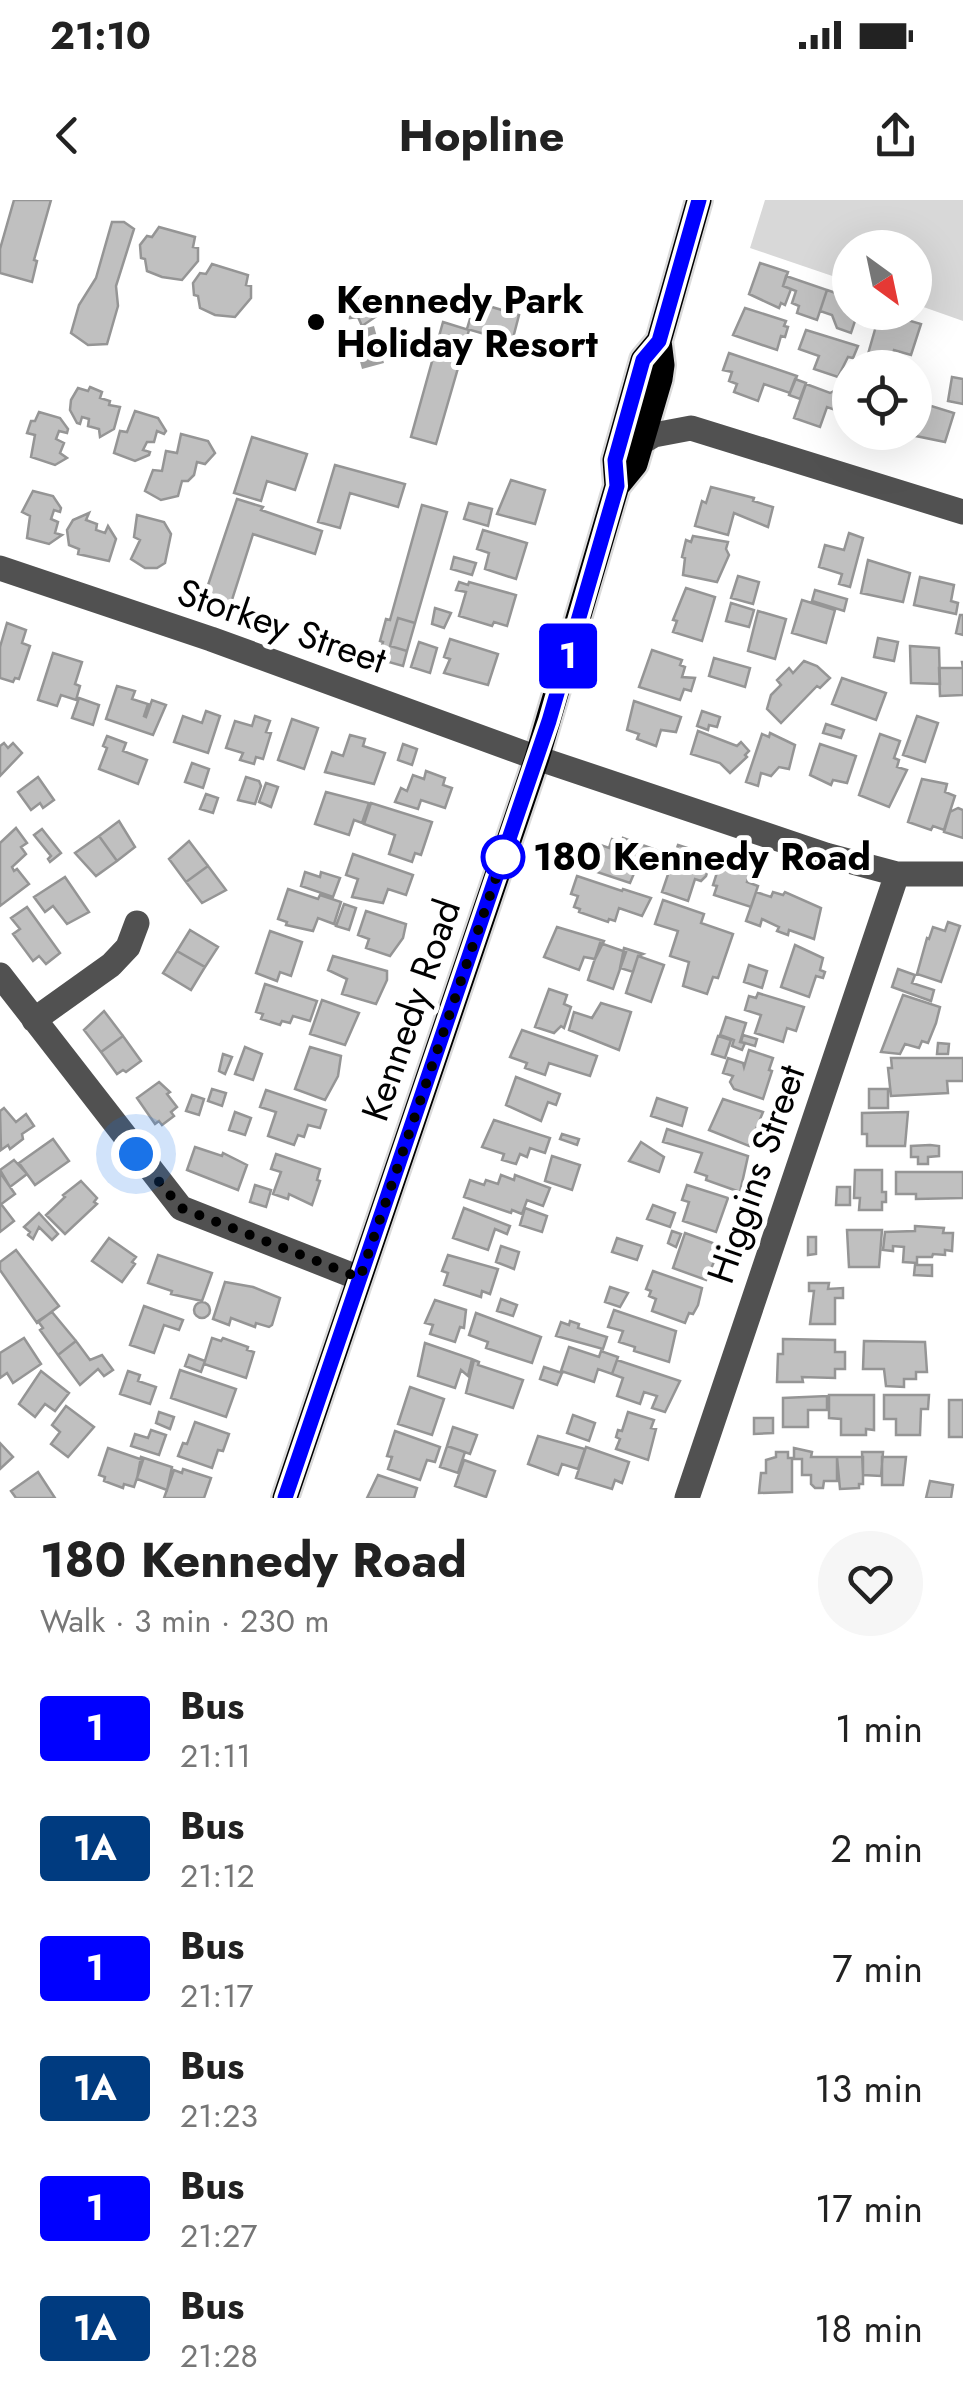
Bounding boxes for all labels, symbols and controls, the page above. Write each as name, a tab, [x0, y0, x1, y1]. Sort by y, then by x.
text: 21:10	[50, 8, 151, 63]
text: Hopline	[399, 103, 564, 168]
icon: back	[40, 108, 95, 163]
icon: share	[868, 108, 923, 163]
north arrow	[832, 230, 932, 330]
map controls	[832, 230, 932, 450]
place label: Kennedy Park Holiday Resort	[336, 272, 598, 371]
marker: Kennedy Park Holiday Resort	[305, 311, 327, 333]
button: locate	[832, 350, 932, 450]
street label: Storkey Street	[170, 564, 394, 687]
line badge: 1	[536, 624, 600, 688]
text: 1	[559, 631, 577, 681]
place label: 180 Kennedy Road	[533, 829, 871, 884]
marker: 180 Kennedy Road	[482, 836, 524, 878]
street label: Kennedy Road	[347, 892, 474, 1128]
street label: Higgins Street	[692, 1057, 819, 1290]
your location	[111, 1129, 161, 1179]
text: 180 Kennedy Road	[40, 1526, 467, 1595]
button: heart	[818, 1531, 923, 1636]
text: Walk · 3 min · 230 m	[40, 1598, 330, 1644]
text: Bus	[180, 1678, 244, 1733]
text: 1 min	[835, 1701, 923, 1756]
text: 1	[86, 1703, 104, 1753]
text: 21:11	[180, 1733, 251, 1779]
text: Bus	[180, 1798, 244, 1853]
text: 2 min	[831, 1821, 923, 1876]
text: 1A	[73, 1823, 117, 1873]
text: 21:12	[180, 1853, 255, 1899]
text: Bus	[180, 1918, 244, 1973]
text: 7 min	[832, 1941, 923, 1996]
text: 1	[86, 1943, 104, 1993]
text: 21:17	[180, 1973, 253, 2019]
text: Bus	[180, 2038, 244, 2093]
text: 13 min	[814, 2061, 923, 2116]
text: 1A	[73, 2063, 117, 2113]
text: 21:23	[180, 2093, 258, 2139]
text: Bus	[180, 2158, 244, 2213]
text: 17 min	[815, 2181, 923, 2236]
text: 1	[86, 2183, 104, 2233]
text: 21:27	[180, 2213, 257, 2259]
text: Bus	[180, 2278, 244, 2333]
text: 18 min	[814, 2301, 923, 2356]
text: 1A	[73, 2303, 117, 2353]
text: 21:28	[180, 2333, 258, 2379]

